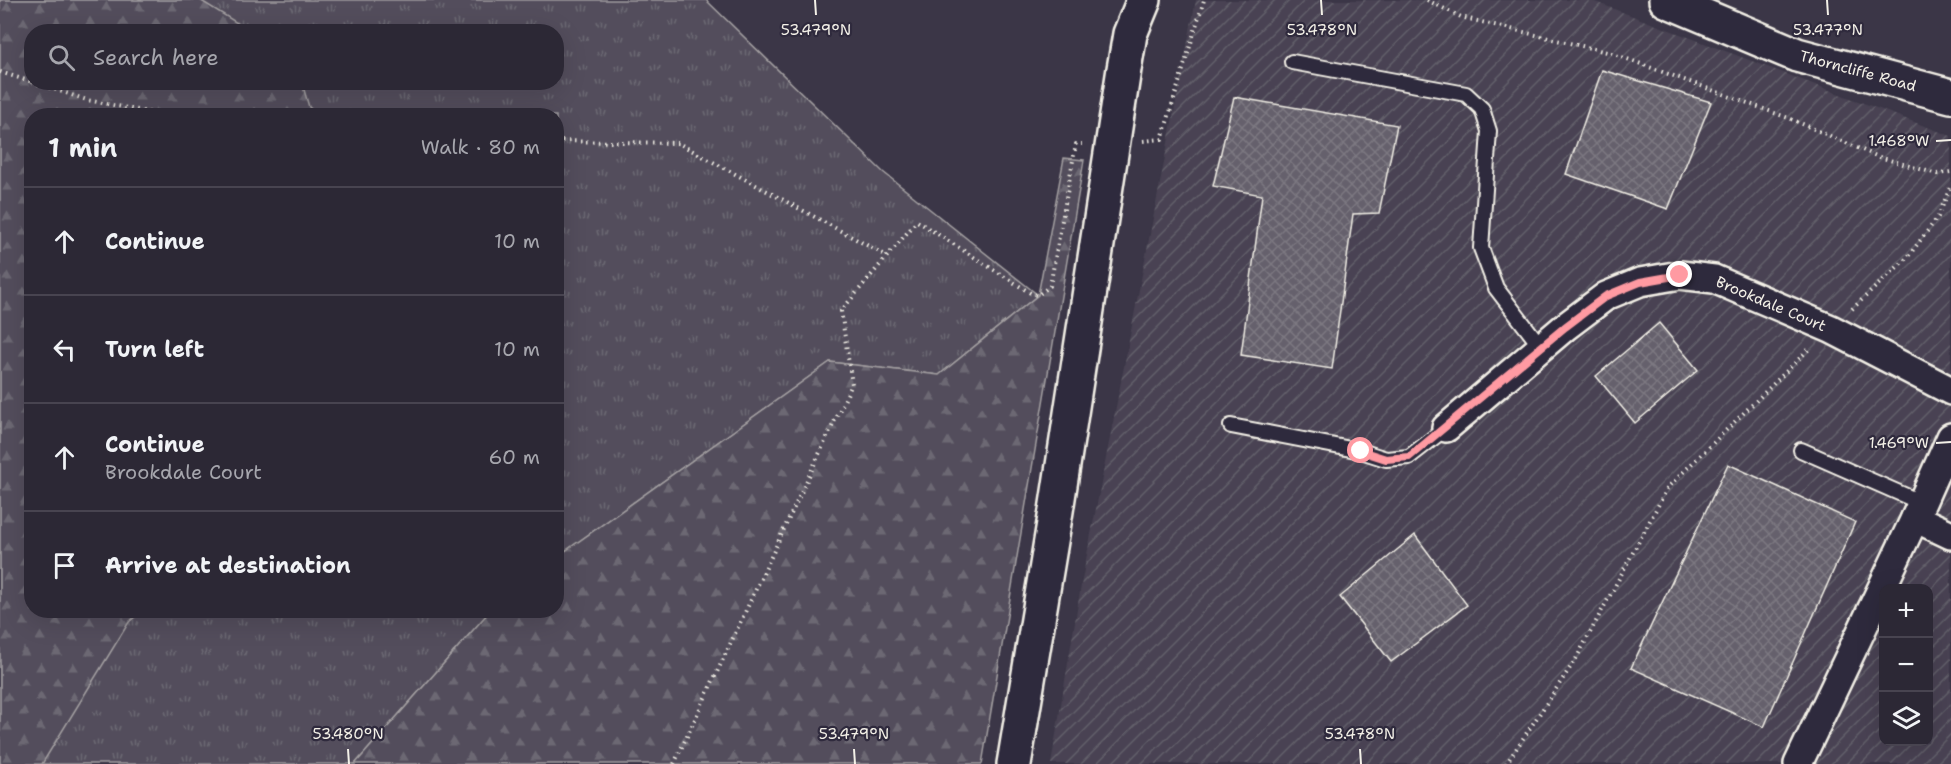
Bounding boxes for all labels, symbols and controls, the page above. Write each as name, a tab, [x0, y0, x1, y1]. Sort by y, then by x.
text: 53.479°N	[781, 20, 851, 40]
text: 53.478°N	[1287, 20, 1357, 40]
text: 53.477°N	[1793, 20, 1863, 40]
search box	[24, 24, 564, 90]
icon: search	[45, 41, 78, 74]
text: Search here	[93, 43, 219, 72]
street label: Thorncliffe Road	[1798, 46, 1919, 96]
text: 1 min	[48, 130, 117, 165]
text: 1.468°W	[1869, 131, 1930, 151]
text: Walk · 80 m	[421, 134, 540, 160]
icon: ahead	[48, 225, 81, 258]
text: Continue	[105, 227, 205, 256]
text: 10 m	[494, 228, 540, 254]
route end	[1666, 261, 1692, 287]
street label: Brookdale Court	[1713, 272, 1829, 336]
icon: left	[48, 333, 81, 366]
text: Turn left	[105, 335, 204, 364]
text: 10 m	[494, 336, 540, 362]
text: Continue	[105, 430, 205, 459]
text: 1.469°W	[1869, 433, 1929, 453]
route start	[1347, 437, 1373, 463]
icon: ahead	[48, 441, 81, 474]
text: 60 m	[488, 444, 540, 470]
text: Brookdale Court	[105, 459, 262, 485]
icon: arrive	[48, 549, 81, 582]
text: Arrive at destination	[105, 551, 351, 580]
map controls	[1879, 584, 1933, 746]
button: +	[1879, 584, 1933, 638]
button: −	[1879, 638, 1933, 692]
button: layers	[1879, 692, 1933, 746]
text: 53.480°N	[312, 724, 384, 744]
text: 53.479°N	[819, 724, 889, 744]
text: 53.478°N	[1325, 724, 1395, 744]

